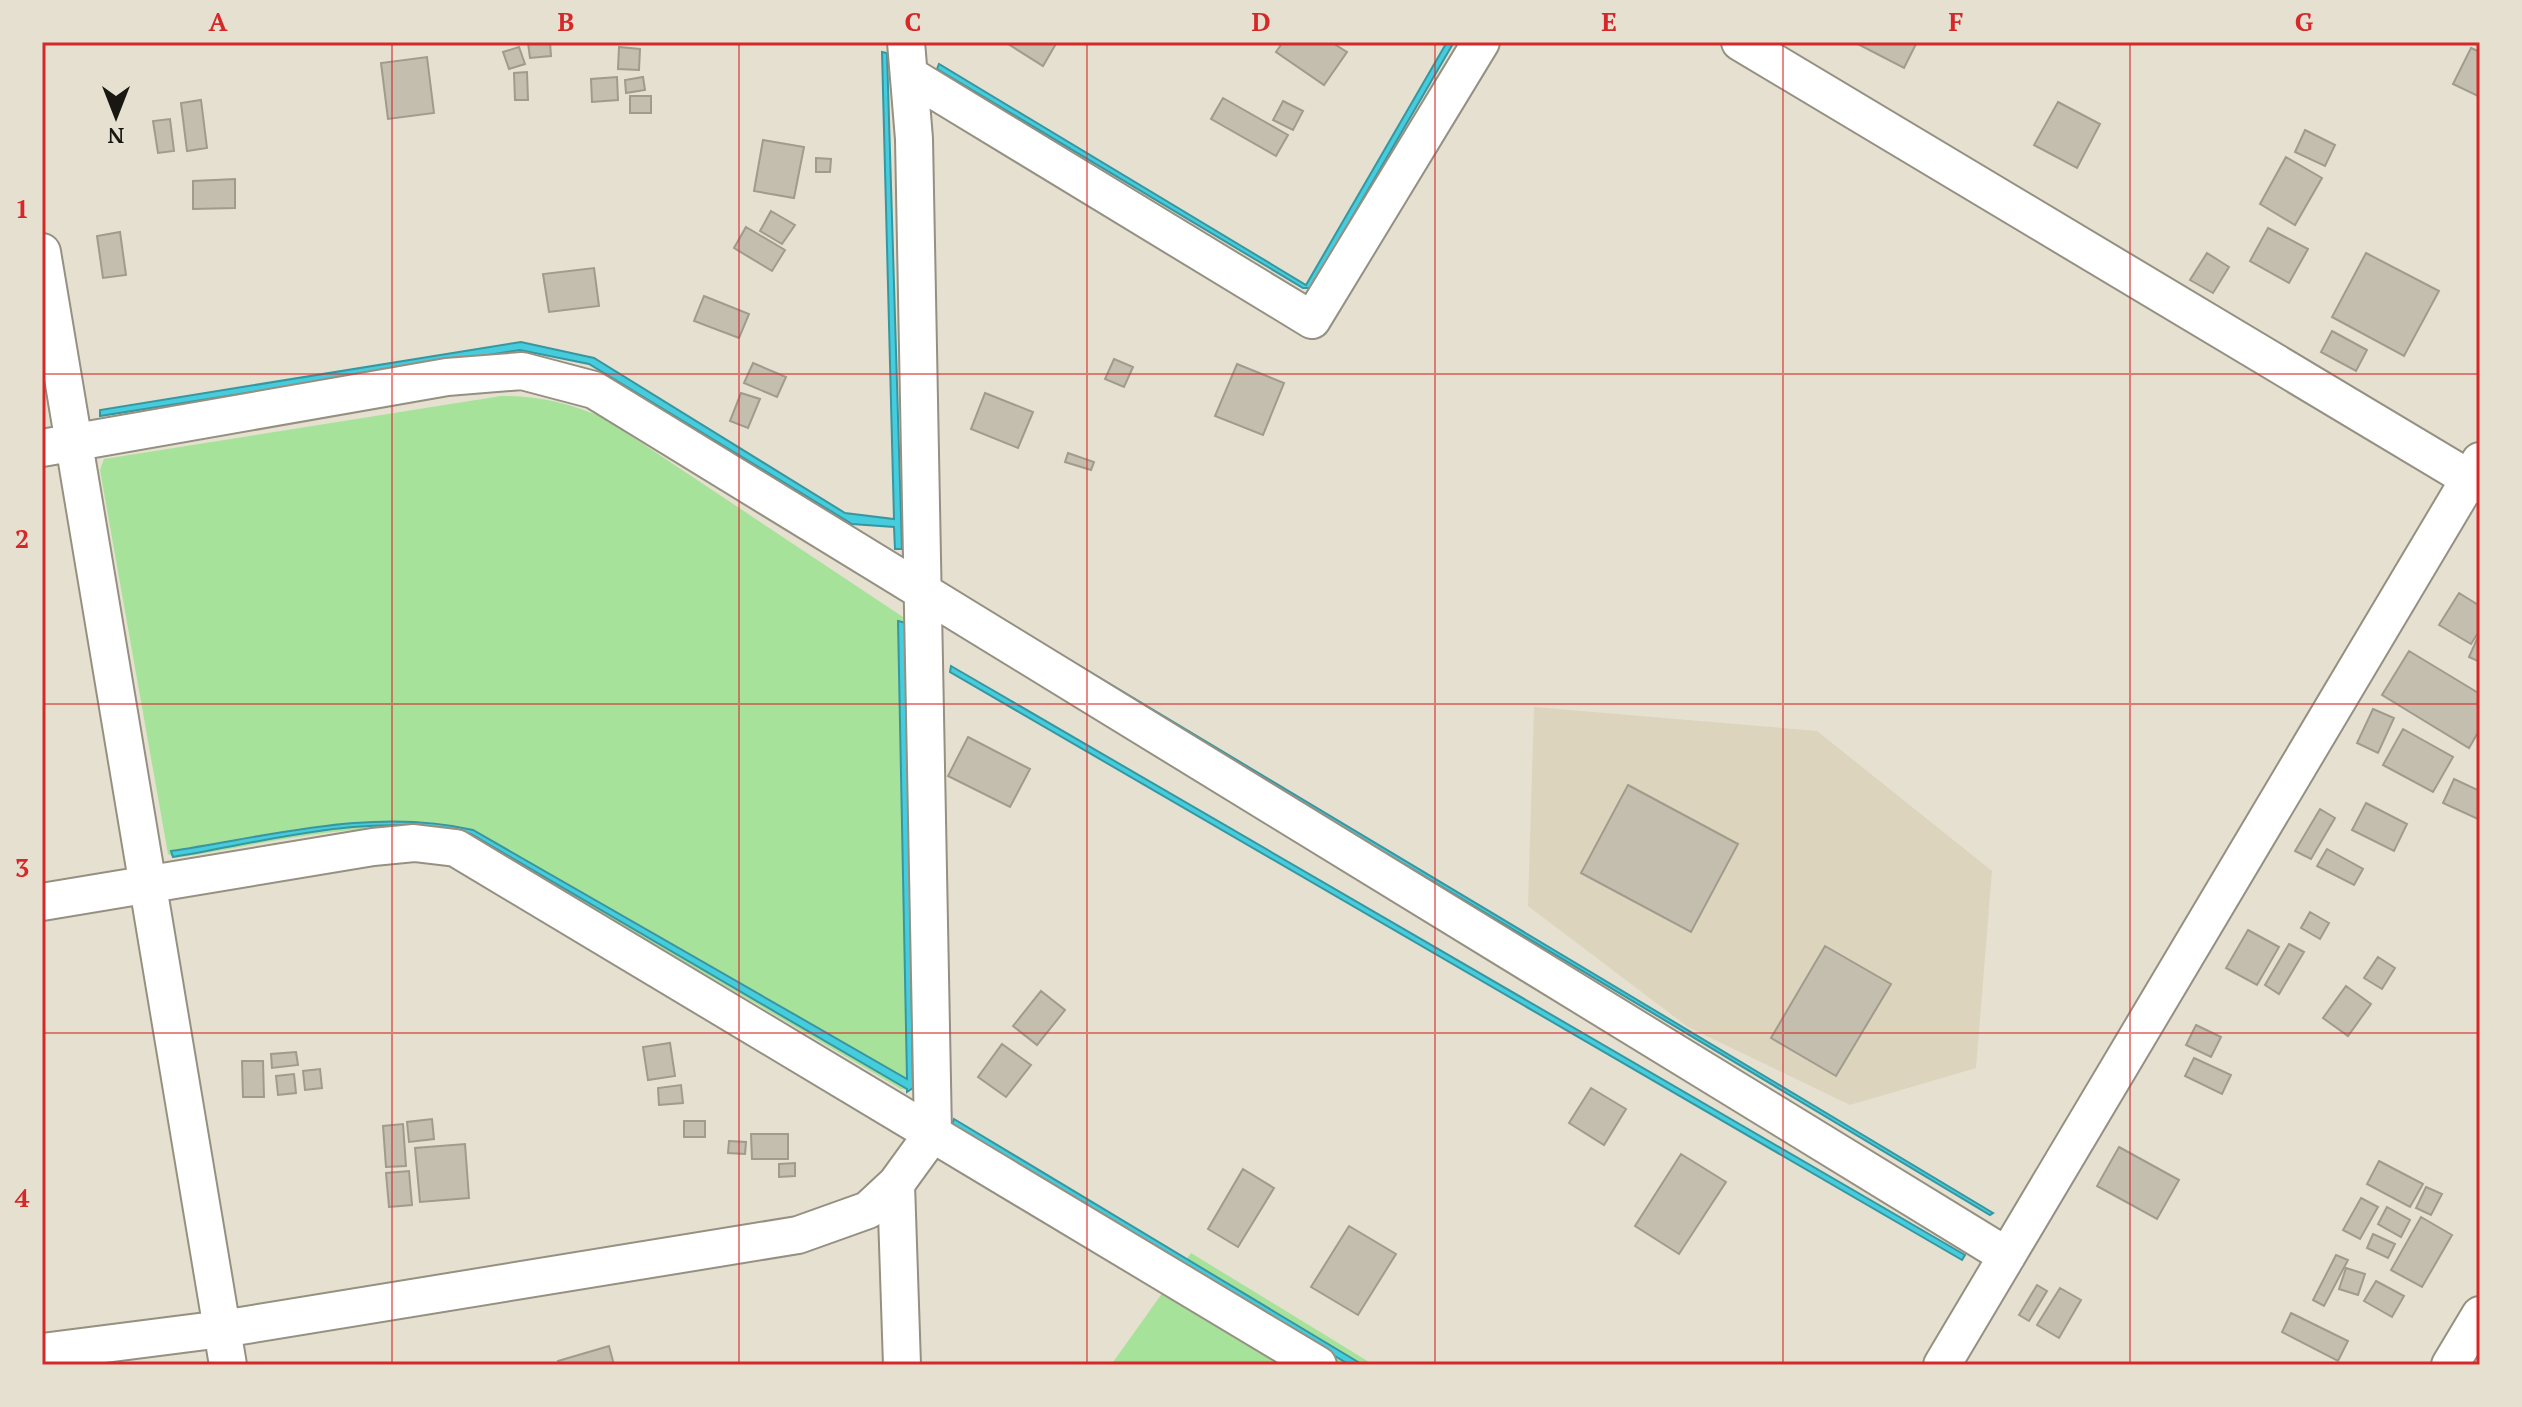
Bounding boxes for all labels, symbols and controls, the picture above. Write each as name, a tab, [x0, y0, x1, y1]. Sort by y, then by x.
text: A	[209, 4, 228, 38]
text: B	[558, 4, 574, 38]
text: C	[905, 4, 921, 38]
text: D	[1251, 4, 1271, 38]
text: E	[1601, 4, 1617, 38]
text: F	[1949, 4, 1964, 38]
text: G	[2295, 4, 2314, 38]
north arrow	[76, 76, 156, 156]
text: N	[107, 122, 124, 151]
text: 1	[15, 191, 29, 225]
text: 2	[15, 521, 29, 555]
text: 3	[15, 850, 29, 884]
text: 4	[15, 1180, 30, 1214]

